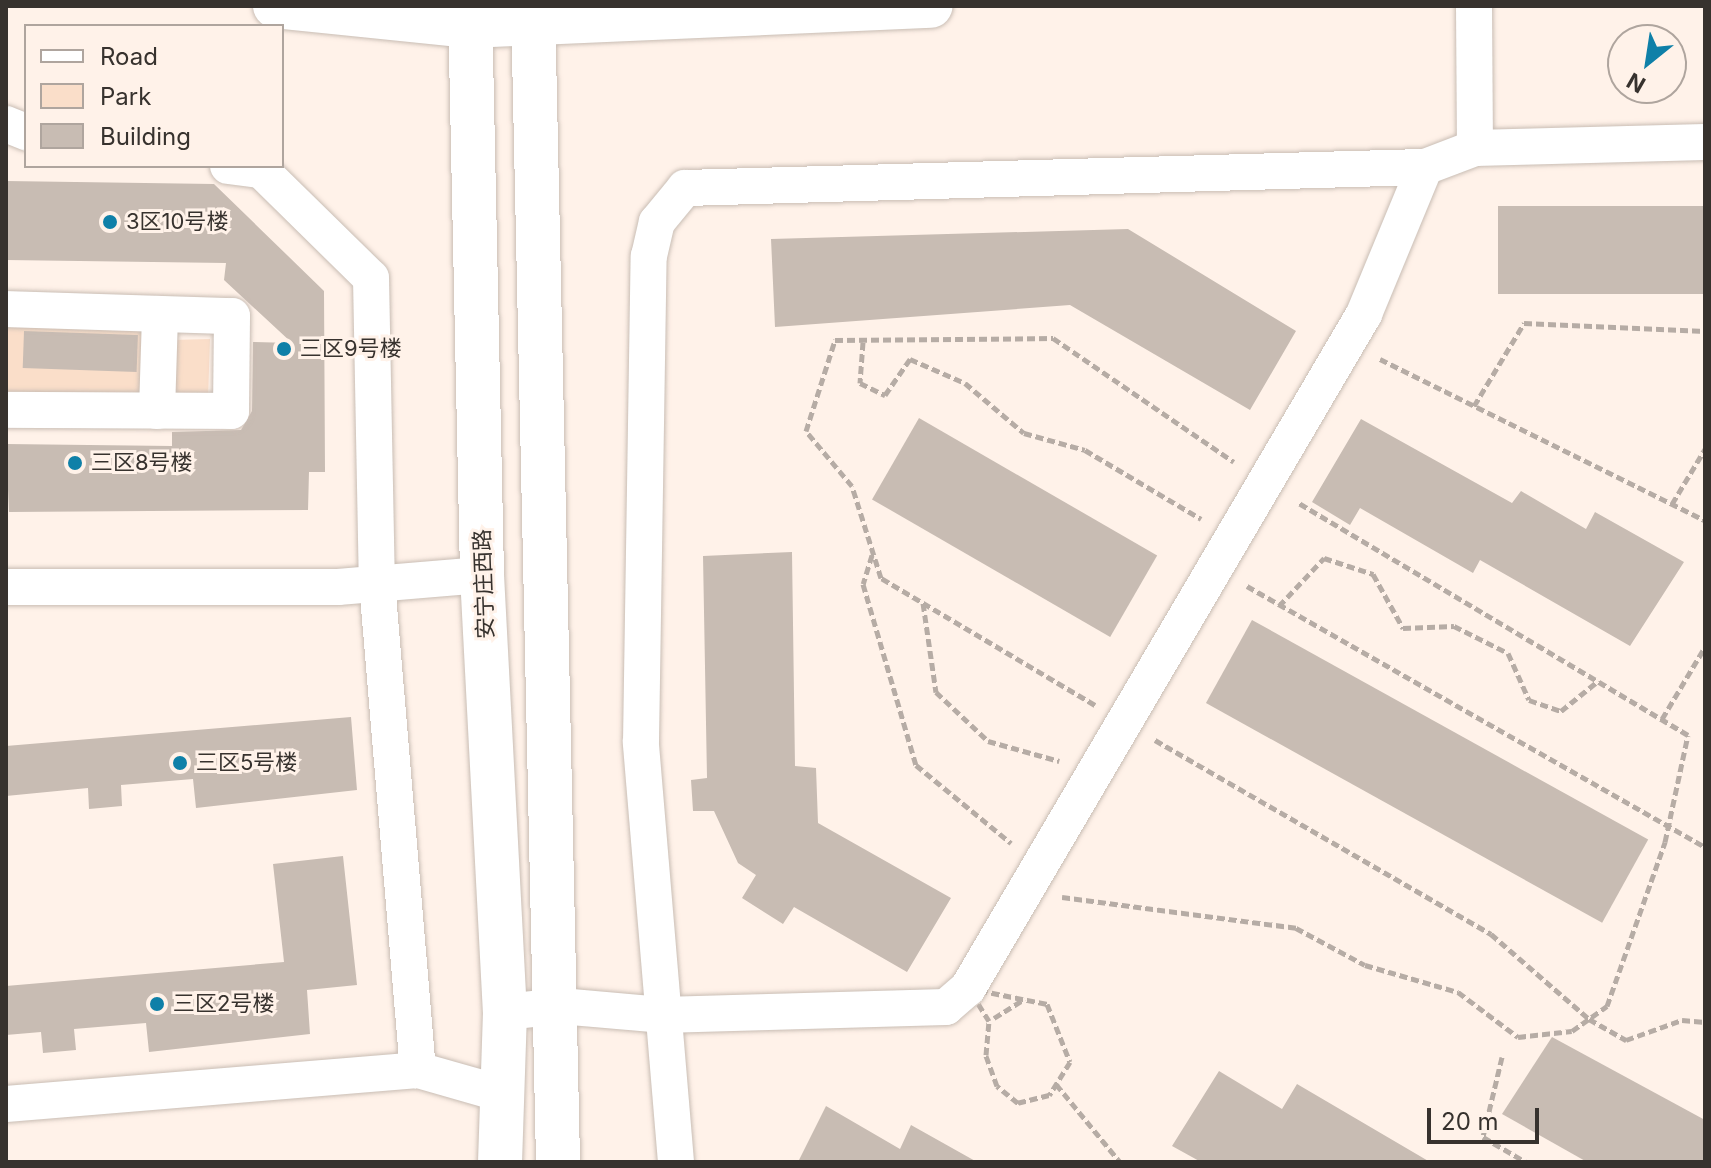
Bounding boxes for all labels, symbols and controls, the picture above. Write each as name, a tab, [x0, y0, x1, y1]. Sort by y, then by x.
legend	[24, 24, 284, 168]
north arrow	[1607, 24, 1687, 104]
text: Road	[100, 42, 158, 71]
text: N	[1622, 68, 1650, 99]
text: Park	[100, 82, 151, 111]
text: Building	[100, 122, 191, 151]
place label: 3区10号楼	[126, 209, 228, 235]
marker: 3区10号楼	[101, 213, 119, 231]
place label: 三区9号楼	[300, 336, 402, 362]
marker: 三区9号楼	[275, 340, 293, 358]
place label: 三区8号楼	[91, 450, 193, 476]
marker: 三区8号楼	[66, 454, 84, 472]
street label: 安宁庄西路	[469, 529, 499, 639]
place label: 三区5号楼	[196, 750, 297, 776]
marker: 三区5号楼	[171, 754, 189, 772]
place label: 三区2号楼	[173, 991, 274, 1017]
marker: 三区2号楼	[148, 995, 166, 1013]
scale bar	[1431, 1092, 1543, 1142]
text: 20 m	[1441, 1107, 1499, 1136]

